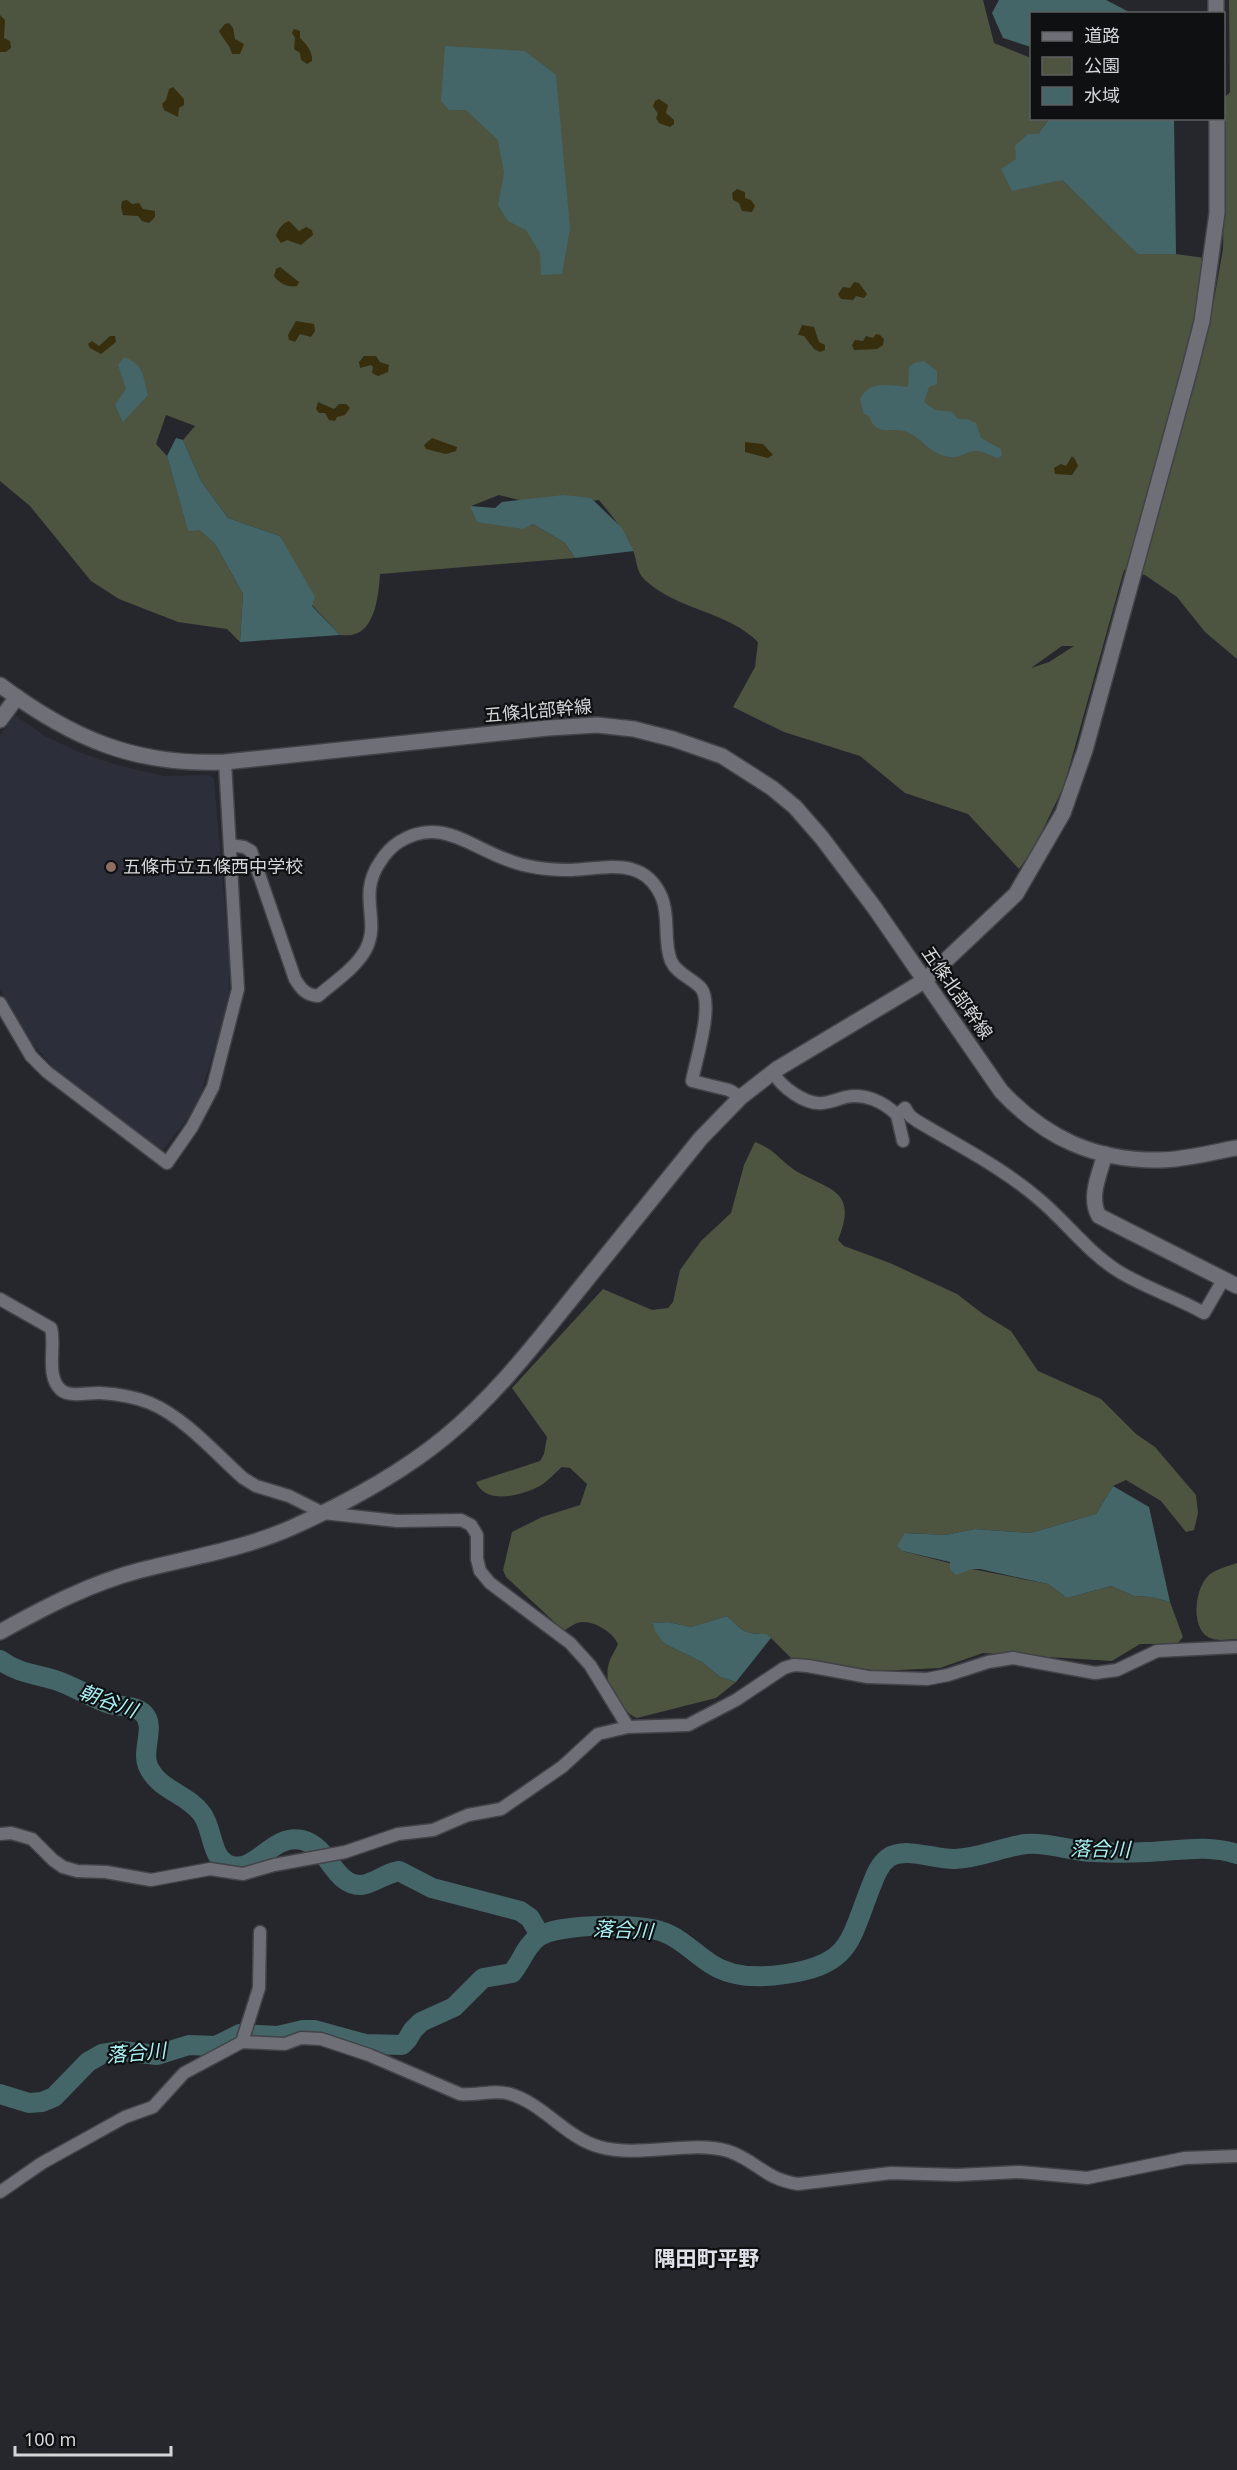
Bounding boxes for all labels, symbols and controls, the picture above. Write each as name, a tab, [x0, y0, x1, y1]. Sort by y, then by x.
legend	[1030, 12, 1225, 120]
text: 道路	[1084, 23, 1120, 47]
text: 公園	[1084, 53, 1120, 77]
text: 水域	[1084, 83, 1120, 107]
street label: 五條北部幹線	[483, 693, 593, 727]
place label: 五條市立五條西中学校	[123, 854, 303, 878]
marker: 五條市立五條西中学校	[104, 860, 118, 874]
street label: 五條北部幹線	[917, 941, 999, 1044]
water label: 朝谷川	[75, 1678, 143, 1724]
water label: 落合川	[1070, 1834, 1132, 1863]
water label: 落合川	[592, 1914, 656, 1945]
water label: 落合川	[105, 2036, 169, 2069]
district label: 隅田町平野	[655, 2244, 760, 2272]
scale bar	[15, 2419, 171, 2457]
text: 100 m	[24, 2427, 76, 2451]

